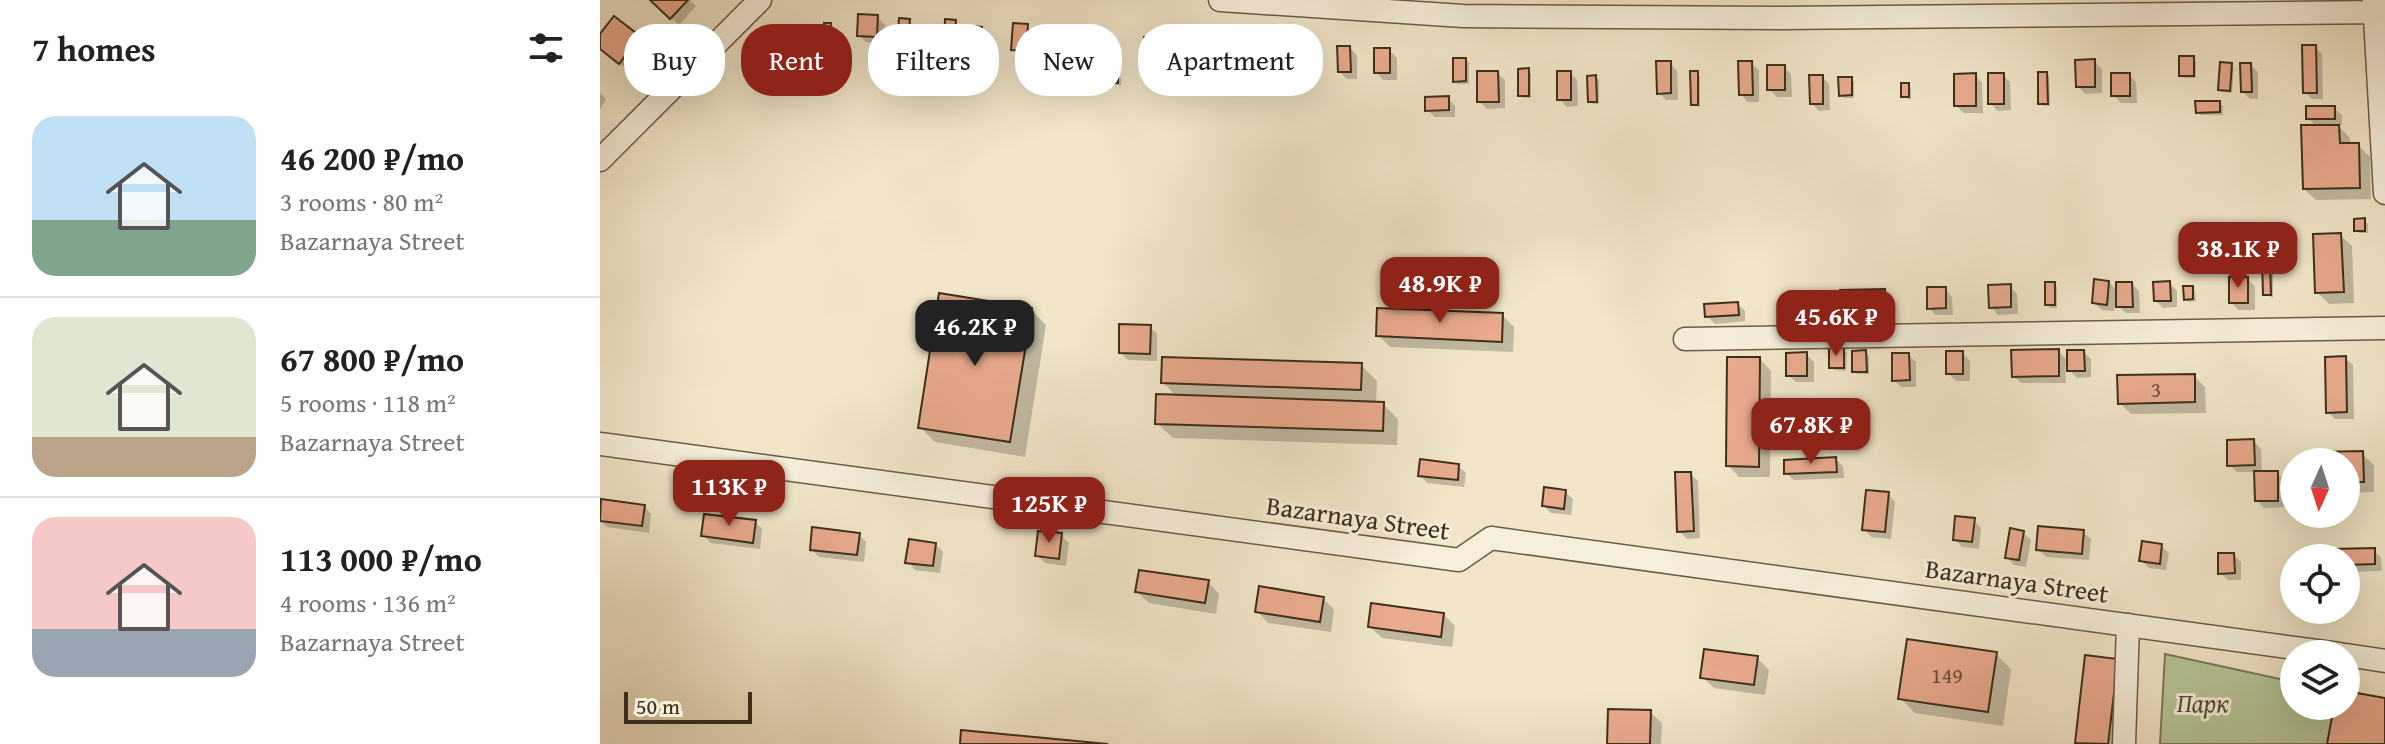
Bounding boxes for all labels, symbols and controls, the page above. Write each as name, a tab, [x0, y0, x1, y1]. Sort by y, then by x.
text: 7 homes	[32, 24, 156, 73]
chip: Buy	[624, 24, 725, 96]
chip: Rent	[741, 24, 852, 96]
chip: Filters	[868, 24, 999, 96]
chip: New	[1015, 24, 1122, 96]
chip: Apartment	[1138, 24, 1323, 96]
icon: filters	[524, 26, 568, 70]
text: 46 200 ₽/mo	[280, 133, 464, 182]
icon: home	[96, 148, 192, 244]
text: 3 rooms · 80 m²	[280, 182, 443, 221]
text: Bazarnaya Street	[280, 221, 465, 260]
pin: 38.1K ₽	[2164, 222, 2312, 290]
text: 38.1K ₽	[2196, 228, 2280, 267]
pin: 48.9K ₽	[1366, 257, 1514, 325]
text: 48.9K ₽	[1398, 263, 1482, 302]
pin: 45.6K ₽	[1762, 290, 1910, 358]
text: 45.6K ₽	[1794, 296, 1878, 335]
pin: 46.2K ₽	[901, 300, 1049, 368]
text: 46.2K ₽	[933, 306, 1017, 345]
text: 67 800 ₽/mo	[280, 334, 464, 383]
icon: home	[96, 349, 192, 445]
house number: 3	[2151, 373, 2161, 405]
text: 5 rooms · 118 m²	[280, 383, 456, 422]
pin: 67.8K ₽	[1737, 398, 1885, 466]
text: 67.8K ₽	[1769, 404, 1853, 443]
text: Bazarnaya Street	[280, 422, 465, 461]
north arrow	[2280, 448, 2360, 528]
map controls	[2280, 448, 2360, 720]
pin: 113K ₽	[664, 460, 794, 528]
text: 113K ₽	[691, 466, 767, 505]
pin: 125K ₽	[984, 477, 1114, 545]
text: 125K ₽	[1011, 483, 1087, 522]
street label: Bazarnaya Street	[1264, 485, 1452, 550]
text: 113 000 ₽/mo	[280, 534, 482, 583]
button: locate	[2280, 544, 2360, 624]
street label: Bazarnaya Street	[1923, 548, 2111, 613]
icon: home	[96, 549, 192, 645]
text: 4 rooms · 136 m²	[280, 583, 456, 622]
text: Bazarnaya Street	[280, 622, 465, 661]
button: layers	[2280, 640, 2360, 720]
house number: 149	[1931, 659, 1963, 691]
park label: Парк	[2177, 683, 2229, 722]
scale bar	[624, 688, 752, 724]
text: 50 m	[636, 690, 680, 722]

